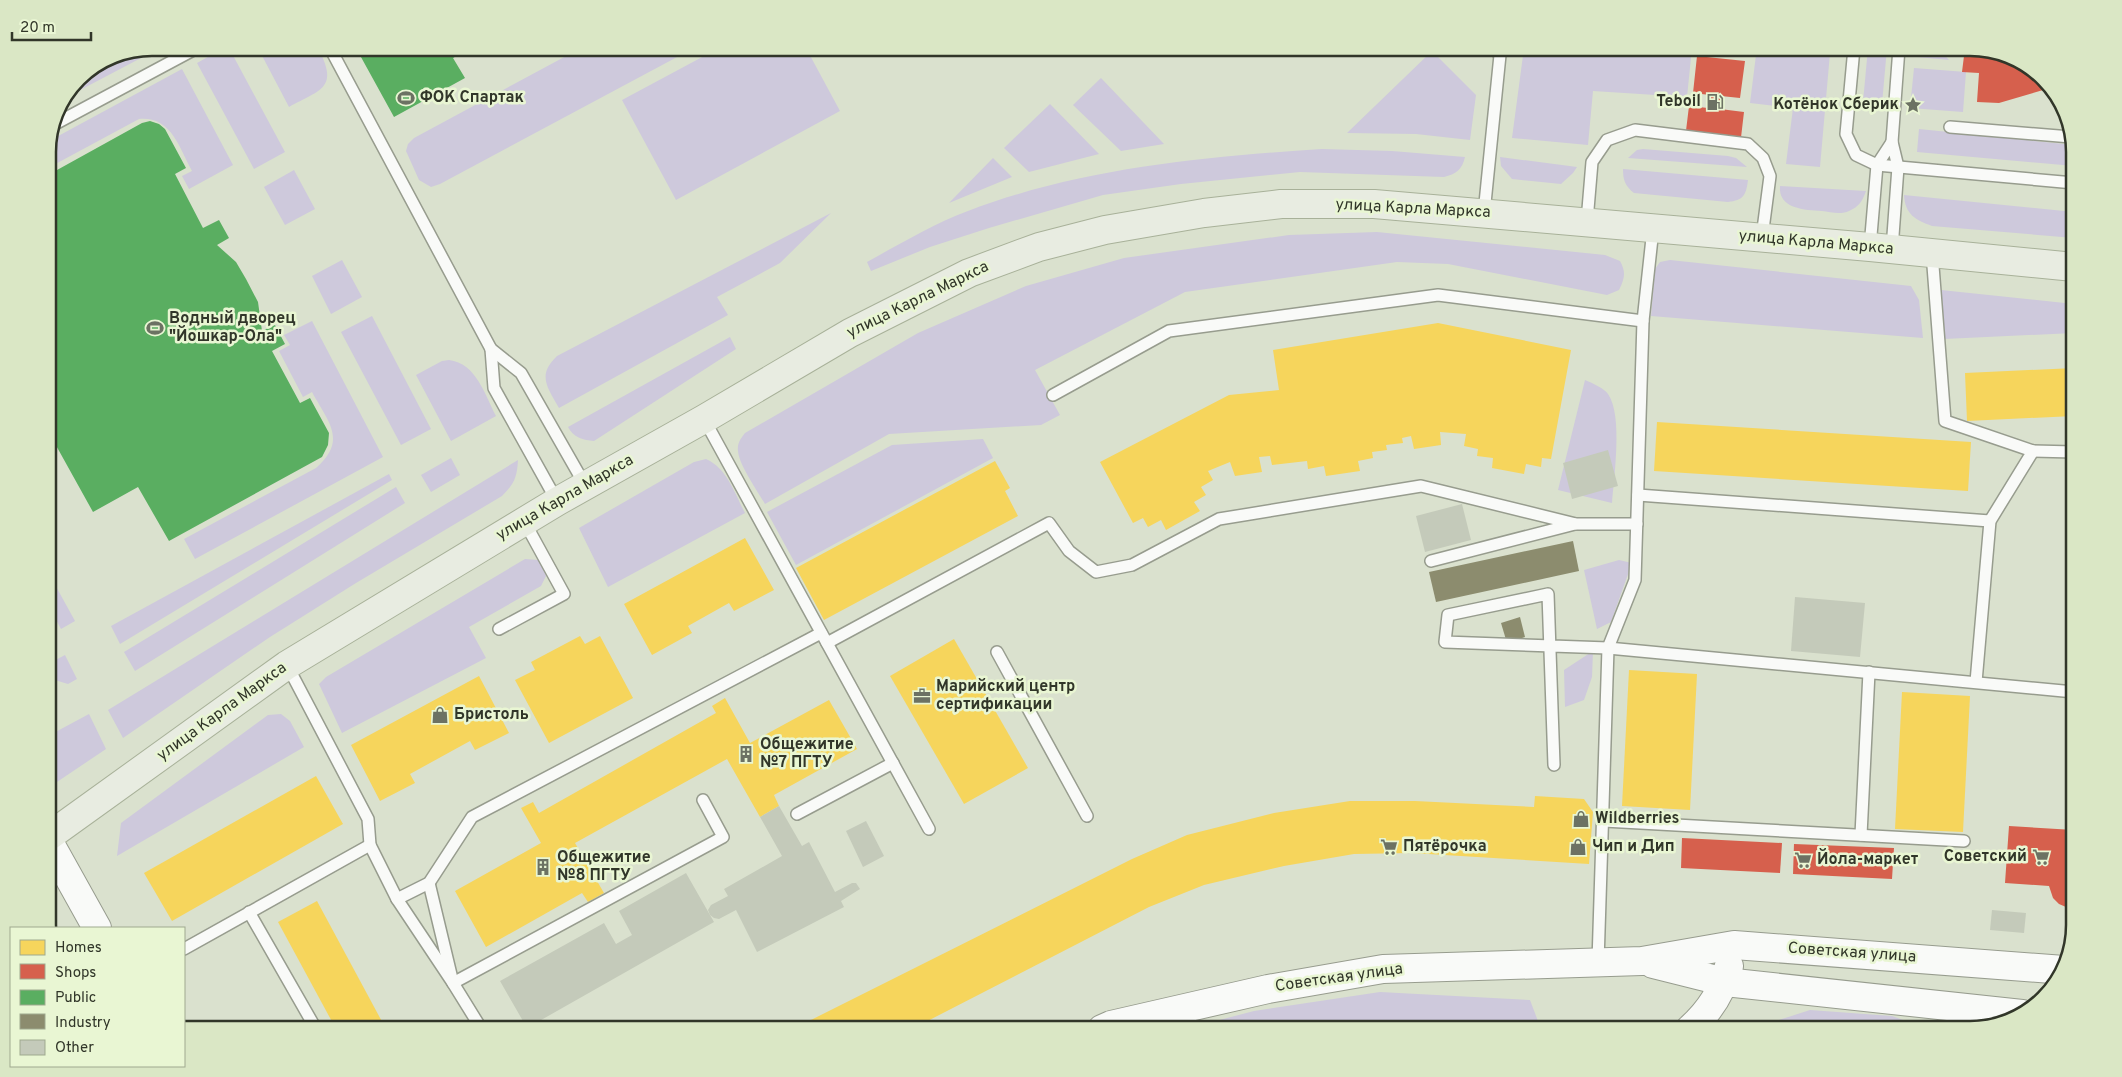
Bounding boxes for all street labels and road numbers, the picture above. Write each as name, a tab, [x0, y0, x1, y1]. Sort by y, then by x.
street label: улица Карла Маркса	[1335, 195, 1491, 223]
street label: улица Карла Маркса	[1738, 226, 1894, 260]
street label: улица Карла Маркса	[844, 257, 992, 343]
street label: улица Карла Маркса	[493, 450, 637, 546]
street label: улица Карла Маркса	[153, 658, 291, 766]
street label: Советская улица	[1787, 939, 1917, 967]
street label: Советская улица	[1274, 959, 1404, 997]

